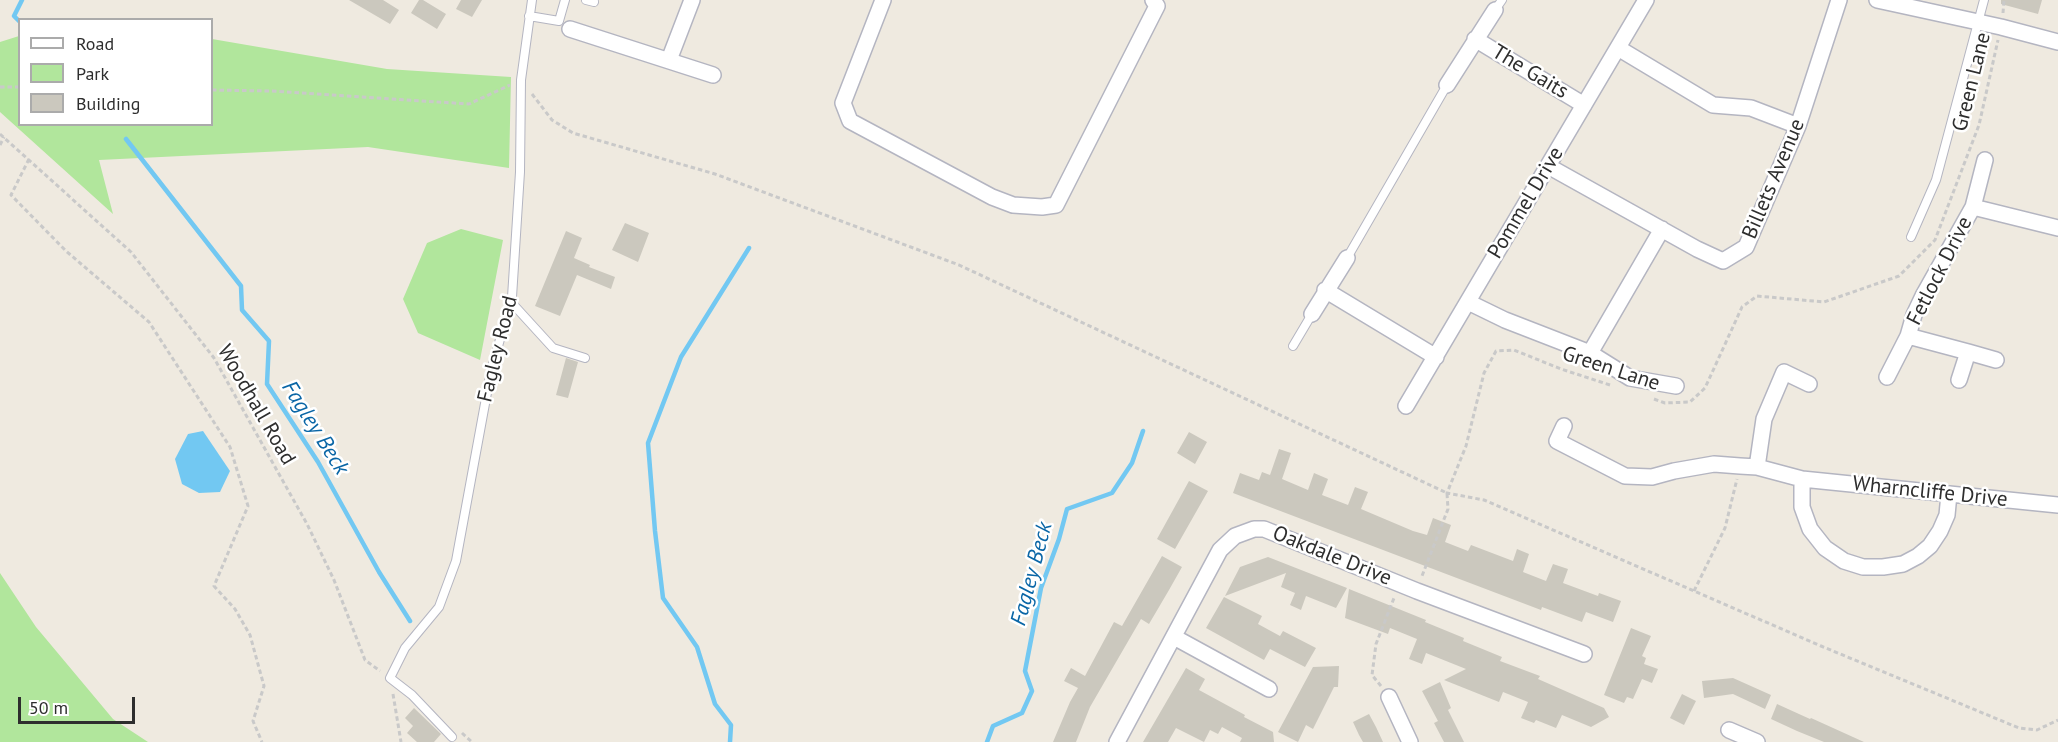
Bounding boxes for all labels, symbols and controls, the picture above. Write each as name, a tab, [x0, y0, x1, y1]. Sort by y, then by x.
legend	[18, 18, 213, 126]
street label: Green Lane	[1948, 30, 1996, 134]
text: Road	[76, 32, 114, 55]
street label: The Gaits	[1487, 39, 1573, 105]
text: Park	[76, 62, 109, 85]
text: Building	[76, 92, 140, 115]
street label: Billets Avenue	[1737, 115, 1811, 243]
street label: Pommel Drive	[1483, 143, 1569, 263]
street label: Fetlock Drive	[1902, 213, 1978, 329]
street label: Fagley Road	[473, 293, 523, 405]
street label: Woodhall Road	[211, 340, 301, 470]
street label: Green Lane	[1559, 341, 1663, 397]
water label: Fagley Beck	[276, 376, 354, 480]
street label: Wharncliffe Drive	[1851, 471, 2009, 513]
water label: Fagley Beck	[1006, 519, 1058, 629]
street label: Oakdale Drive	[1269, 521, 1395, 591]
scale bar	[21, 685, 138, 723]
text: 50 m	[29, 696, 68, 719]

